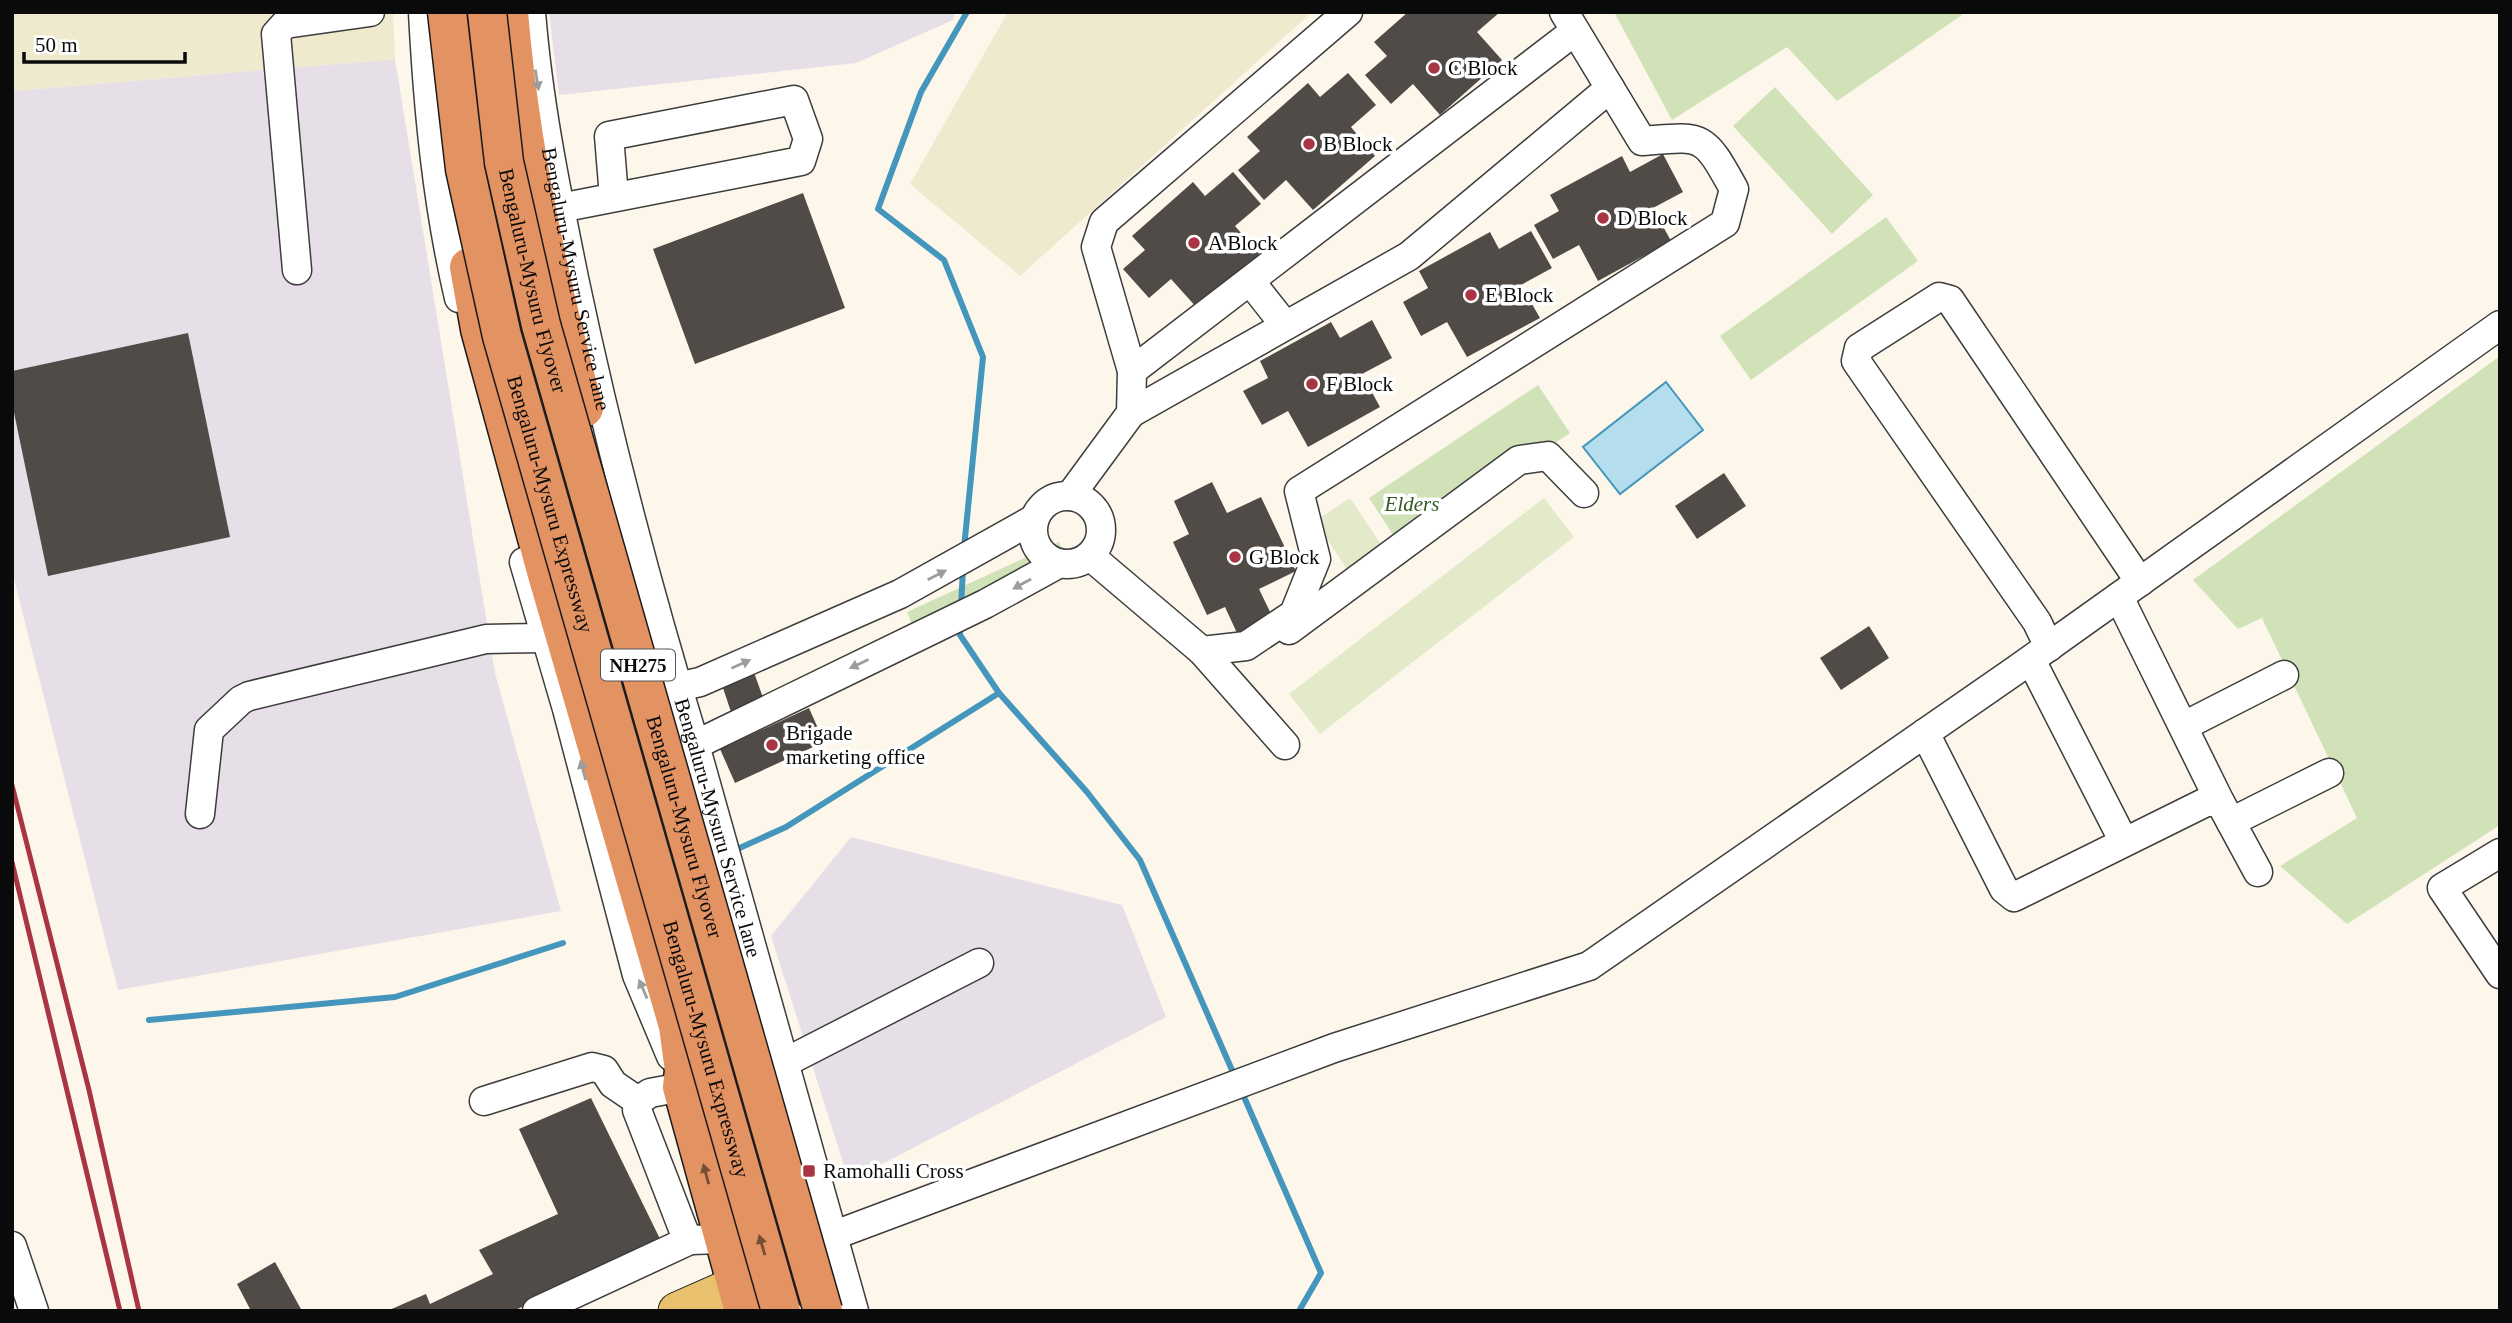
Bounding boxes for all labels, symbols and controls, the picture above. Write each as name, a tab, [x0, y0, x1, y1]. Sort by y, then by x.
scale bar	[24, 21, 186, 65]
text: 50 m	[35, 33, 78, 57]
place label: C Block	[1448, 56, 1518, 80]
marker: C Block	[1426, 60, 1442, 76]
one-way arrow	[532, 69, 543, 91]
place label: B Block	[1323, 132, 1393, 156]
marker: B Block	[1301, 136, 1317, 152]
street label: Bengaluru-Mysuru Service lane	[537, 146, 615, 413]
street label: Bengaluru-Mysuru Flyover	[494, 166, 572, 396]
place label: D Block	[1617, 206, 1688, 230]
marker: D Block	[1595, 210, 1611, 226]
place label: A Block	[1208, 231, 1278, 255]
marker: A Block	[1186, 235, 1202, 251]
place label: E Block	[1485, 283, 1554, 307]
marker: E Block	[1463, 287, 1479, 303]
place label: F Block	[1326, 372, 1394, 396]
street label: Bengaluru-Mysuru Expressway	[502, 373, 598, 636]
marker: F Block	[1304, 376, 1320, 392]
park label: Elders	[1384, 492, 1439, 516]
place label: G Block	[1249, 545, 1320, 569]
marker: G Block	[1227, 549, 1243, 565]
one-way arrow	[927, 569, 947, 581]
one-way arrow	[1012, 578, 1032, 590]
road number: NH275	[601, 650, 675, 680]
one-way arrow	[731, 658, 751, 670]
one-way arrow	[849, 658, 869, 670]
street label: Bengaluru-Mysuru Service lane	[670, 695, 766, 960]
street label: Bengaluru-Mysuru Flyover	[641, 713, 728, 941]
place label: Brigade marketing office	[786, 721, 925, 769]
marker: Brigade marketing office	[764, 737, 780, 753]
one-way arrow	[577, 758, 588, 780]
street label: Bengaluru-Mysuru Expressway	[658, 918, 754, 1181]
one-way arrow	[637, 979, 649, 999]
place label: Ramohalli Cross	[823, 1159, 964, 1183]
one-way arrow	[701, 1163, 711, 1184]
marker: Ramohalli Cross	[801, 1163, 817, 1179]
one-way arrow	[757, 1234, 767, 1255]

